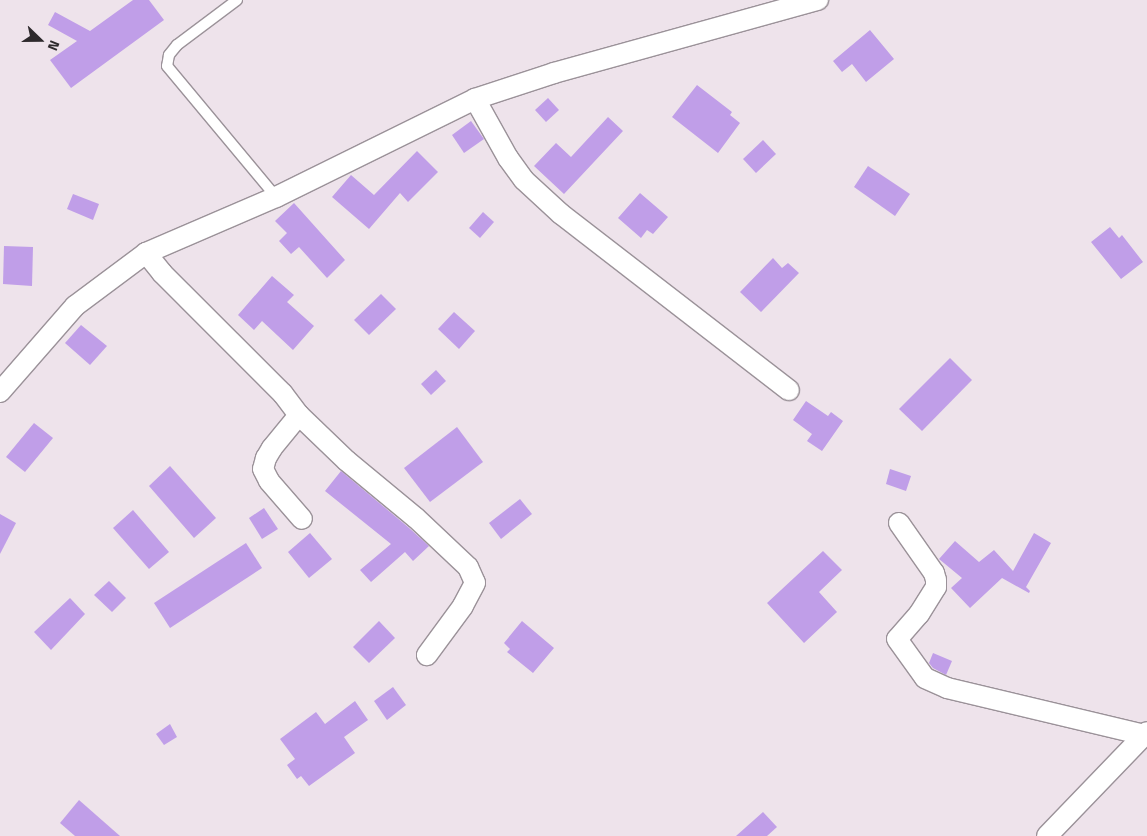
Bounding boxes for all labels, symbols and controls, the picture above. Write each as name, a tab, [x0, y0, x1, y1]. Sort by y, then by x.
north arrow	[15, 15, 65, 65]
text: N	[43, 37, 66, 54]

